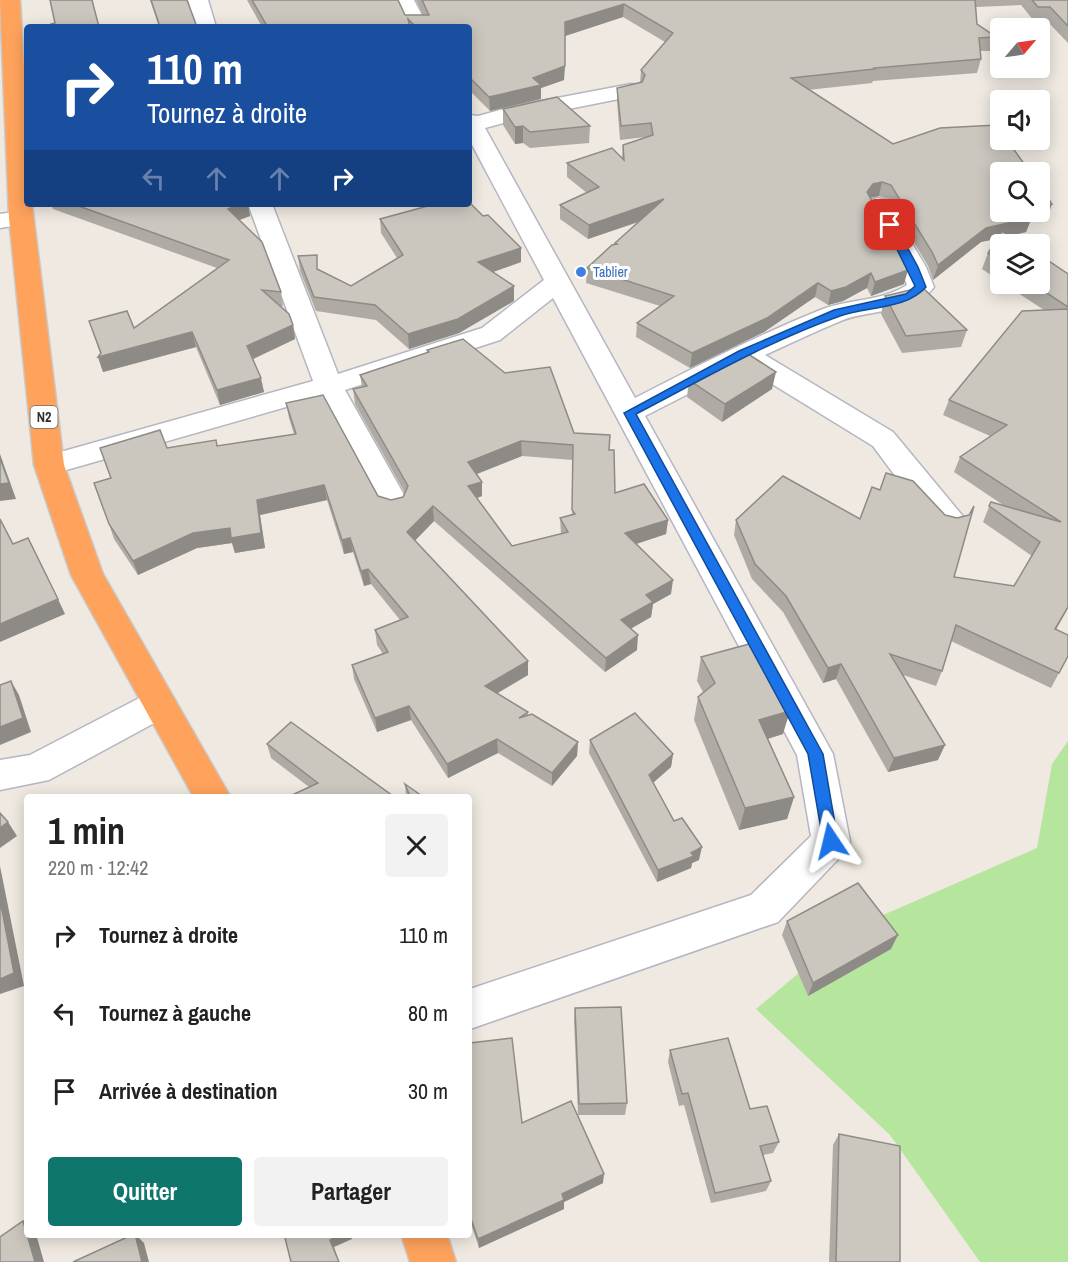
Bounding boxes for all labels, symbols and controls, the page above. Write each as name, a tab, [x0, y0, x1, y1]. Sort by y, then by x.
north arrow	[990, 18, 1050, 78]
map controls	[990, 18, 1050, 294]
text: 110 m	[147, 41, 243, 97]
icon: right	[48, 48, 126, 126]
button: sound	[990, 90, 1050, 150]
text: Tournez à droite	[147, 95, 307, 131]
icon: left	[137, 162, 170, 195]
icon: ahead	[200, 162, 233, 195]
icon: ahead	[263, 162, 296, 195]
icon: right	[326, 162, 359, 195]
button: search	[990, 162, 1050, 222]
pin	[864, 199, 915, 250]
icon: arrive	[873, 208, 906, 241]
button: layers	[990, 234, 1050, 294]
place label: Tablier	[593, 263, 628, 281]
marker: Tablier	[574, 265, 588, 279]
road number: N2	[30, 406, 57, 428]
text: 1 min	[48, 807, 125, 855]
position arrow	[799, 809, 863, 873]
button: close	[385, 814, 448, 877]
text: 220 m · 12:42	[48, 854, 148, 881]
icon: right	[48, 919, 81, 952]
text: Tournez à droite	[99, 920, 238, 950]
text: 110 m	[399, 920, 448, 950]
icon: left	[48, 997, 81, 1030]
text: Tournez à gauche	[99, 998, 251, 1028]
text: 80 m	[408, 998, 448, 1028]
icon: arrive	[48, 1075, 81, 1108]
text: Arrivée à destination	[99, 1076, 277, 1106]
text: 30 m	[408, 1076, 448, 1106]
button: Quitter	[48, 1157, 242, 1226]
button: Partager	[254, 1157, 448, 1226]

